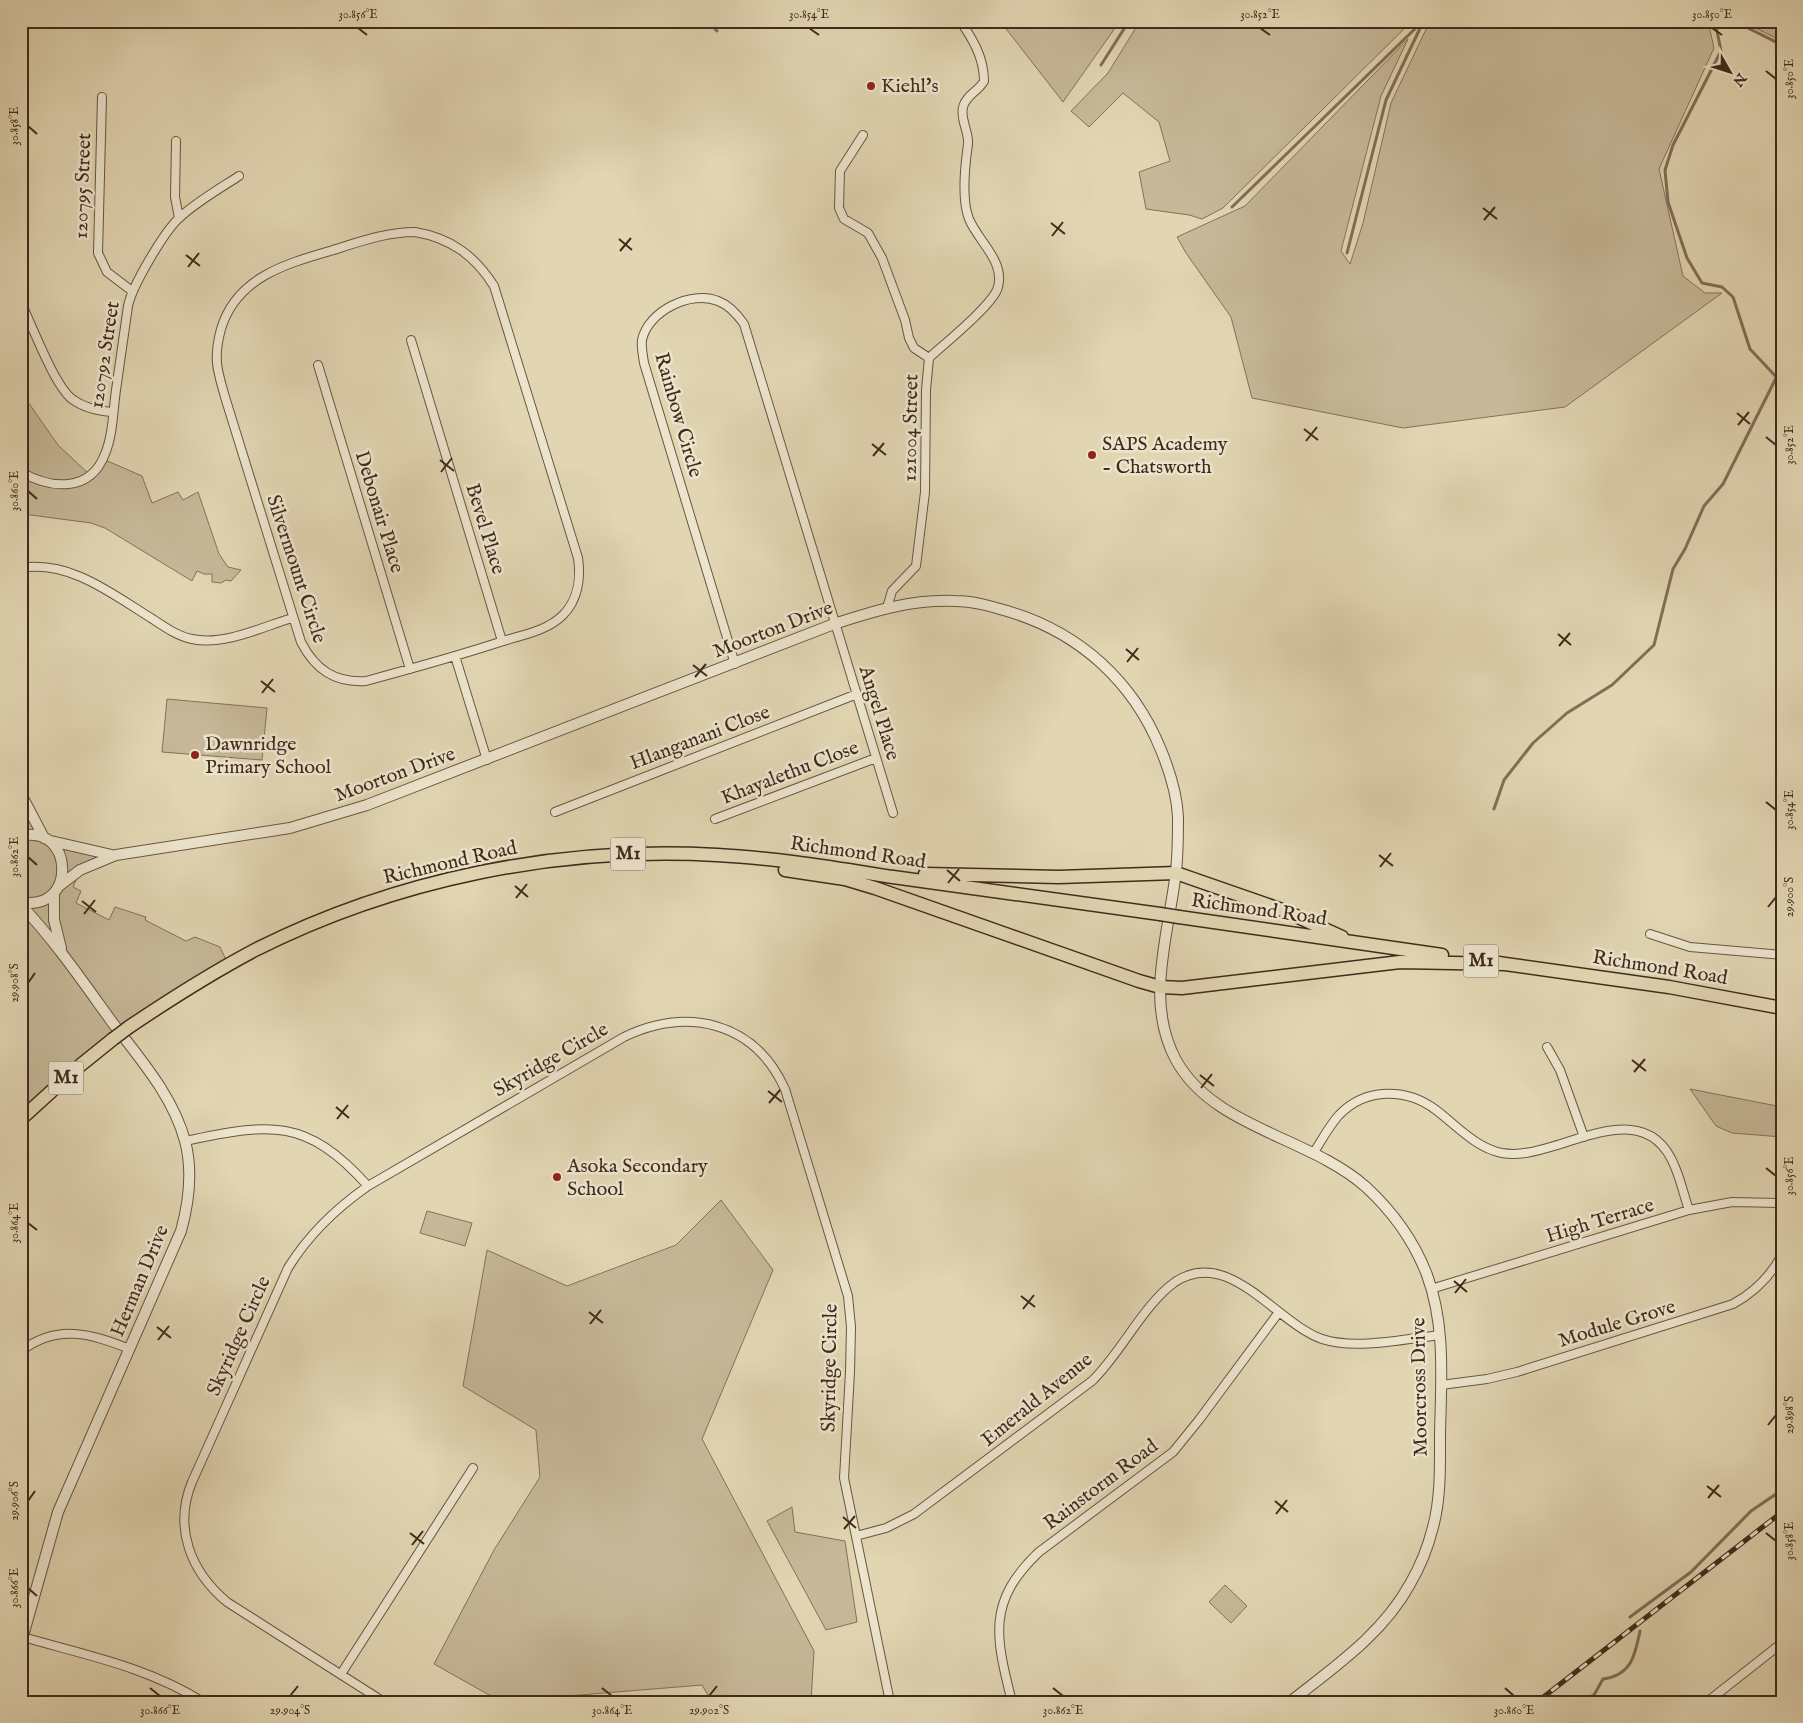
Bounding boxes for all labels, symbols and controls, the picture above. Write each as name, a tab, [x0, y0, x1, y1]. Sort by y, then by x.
text: 30.856°E	[338, 7, 378, 22]
text: 30.854°E	[789, 7, 829, 22]
text: 30.852°E	[1240, 7, 1280, 22]
text: 30.850°E	[1692, 7, 1732, 22]
north arrow	[1706, 48, 1756, 98]
text: 30.850°E	[1782, 59, 1797, 99]
text: N	[1729, 68, 1751, 90]
place label: Kiehl's	[881, 74, 938, 99]
marker: Kiehl's	[865, 80, 877, 92]
text: 30.858°E	[7, 107, 22, 145]
street label: 120795 Street	[69, 132, 97, 239]
street label: 120792 Street	[84, 299, 126, 410]
street label: Rainbow Circle	[648, 350, 708, 480]
street label: 121004 Street	[898, 374, 924, 482]
text: 30.852°E	[1782, 425, 1797, 465]
place label: SAPS Academy - Chatsworth	[1102, 432, 1228, 480]
street label: Debonair Place	[349, 448, 409, 576]
marker: SAPS Academy - Chatsworth	[1086, 449, 1098, 461]
text: 30.860°E	[7, 471, 22, 511]
street label: Bevel Place	[459, 481, 511, 577]
street label: Silvermount Circle	[260, 492, 332, 646]
street label: Moorton Drive	[709, 596, 837, 664]
street label: Angel Place	[853, 662, 905, 763]
street label: Hlanganani Close	[627, 700, 773, 776]
place label: Dawnridge Primary School	[205, 732, 332, 780]
street label: Khayalethu Close	[718, 735, 862, 811]
street label: Moorton Drive	[331, 742, 459, 808]
marker: Dawnridge Primary School	[189, 749, 201, 761]
text: 30.854°E	[1782, 790, 1797, 830]
street label: Richmond Road	[789, 831, 928, 875]
street label: Richmond Road	[381, 835, 520, 891]
text: 30.862°E	[7, 837, 22, 877]
road number: M1	[610, 838, 646, 871]
text: 29.900°S	[1782, 877, 1797, 917]
street label: Richmond Road	[1190, 888, 1329, 932]
road number: M1	[1464, 944, 1498, 978]
street label: Richmond Road	[1591, 945, 1730, 991]
text: 29.908°S	[7, 963, 22, 1003]
street label: Skyridge Circle	[489, 1017, 613, 1103]
road number: M1	[48, 1062, 84, 1094]
place label: Asoka Secondary School	[566, 1154, 708, 1202]
text: 30.856°E	[1782, 1156, 1797, 1196]
marker: Asoka Secondary School	[551, 1171, 563, 1183]
street label: High Terrace	[1543, 1193, 1657, 1249]
text: 30.864°E	[7, 1203, 22, 1243]
street label: Herman Drive	[105, 1221, 175, 1341]
street label: Skyridge Circle	[201, 1272, 277, 1400]
street label: Module Grove	[1555, 1294, 1679, 1354]
street label: Skyridge Circle	[816, 1304, 844, 1432]
street label: Moorcross Drive	[1406, 1317, 1434, 1457]
street label: Emerald Avenue	[976, 1348, 1098, 1452]
text: 29.898°S	[1782, 1396, 1797, 1434]
street label: Rainstorm Road	[1039, 1434, 1163, 1536]
text: 29.906°S	[7, 1481, 22, 1521]
text: 30.858°E	[1782, 1522, 1797, 1560]
text: 30.866°E	[7, 1568, 22, 1608]
text: 30.866°E	[140, 1703, 180, 1718]
text: 29.904°S	[270, 1703, 310, 1718]
text: 30.864°E	[592, 1703, 632, 1718]
text: 29.902°S	[689, 1703, 729, 1718]
text: 30.862°E	[1043, 1703, 1083, 1718]
text: 30.860°E	[1494, 1703, 1534, 1718]

